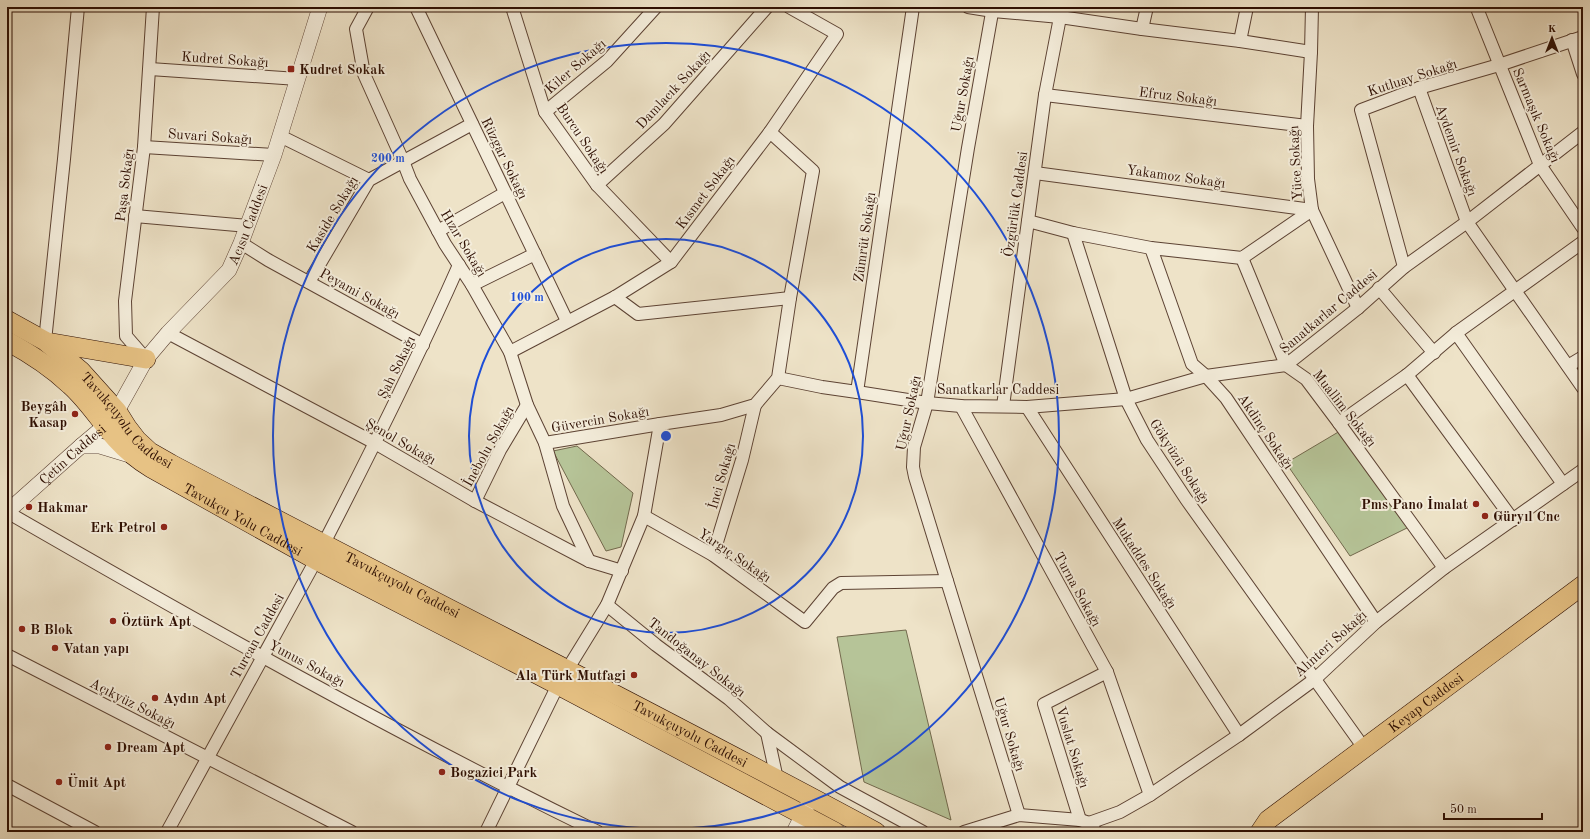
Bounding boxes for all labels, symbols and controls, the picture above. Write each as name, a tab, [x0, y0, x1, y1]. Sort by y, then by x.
north arrow	[1532, 18, 1572, 58]
text: K	[1548, 24, 1557, 35]
street label: Kiler Sokağı	[543, 37, 609, 97]
street label: Damlacık Sokağı	[634, 47, 714, 132]
street label: Kudret Sokağı	[181, 50, 269, 70]
street label: Uğur Sokağı	[949, 55, 977, 133]
street label: Kutluay Sokağı	[1366, 57, 1459, 99]
place label: Kudret Sokak	[299, 63, 385, 77]
marker: Kudret Sokak	[286, 64, 296, 74]
street label: Sarmaşık Sokağı	[1510, 66, 1562, 165]
street label: Efruz Sokağı	[1138, 85, 1218, 109]
street label: Burcu Sokağı	[554, 101, 611, 176]
street label: Aydemir Sokağı	[1433, 103, 1479, 198]
street label: Rüzgar Sokağı	[478, 115, 530, 202]
street label: Yüce Sokağı	[1287, 125, 1305, 201]
street label: Suvari Sokağı	[167, 127, 253, 147]
street label: Paşa Sokağı	[114, 147, 136, 223]
street label: Özgürlük Caddesi	[999, 150, 1030, 258]
text: 200 m	[371, 153, 405, 165]
street label: Kısmet Sokağı	[674, 153, 738, 232]
street label: Yakamoz Sokağı	[1126, 163, 1226, 191]
street label: Kaside Sokağı	[305, 174, 361, 255]
street label: Acısu Caddesi	[226, 182, 270, 267]
street label: Zümrüt Sokağı	[852, 191, 878, 283]
street label: Hızır Sokağı	[438, 208, 489, 280]
street label: Peyami Sokağı	[317, 266, 402, 322]
street label: Sanatkarlar Caddesi	[1277, 267, 1380, 356]
text: 100 m	[510, 292, 544, 304]
street label: Şah Sokağı	[376, 333, 418, 401]
street label: Muallim Sokağı	[1310, 367, 1379, 450]
street label: Tavukçuyolu Caddesi	[78, 370, 175, 471]
street label: Uğur Sokağı	[894, 374, 924, 452]
street label: Sanatkarlar Caddesi	[937, 383, 1059, 397]
street label: Akdinç Sokağı	[1235, 391, 1296, 472]
place label: Beygâh Kasap	[20, 400, 67, 430]
street label: İnebolu Sokağı	[458, 402, 517, 489]
street label: Güvercin Sokağı	[550, 404, 650, 435]
marker: Beygâh Kasap	[70, 409, 80, 419]
street label: Şenol Sokağı	[363, 416, 438, 468]
street label: Gökyüzü Sokağı	[1147, 417, 1212, 507]
street label: Çetin Caddesi	[37, 422, 109, 488]
centre of rings	[659, 429, 673, 443]
street label: İnci Sokağı	[703, 441, 738, 511]
street label: Tavukçu Yolu Caddesi	[181, 481, 305, 559]
place label: Pms Pano İmalat	[1361, 496, 1468, 512]
marker: Pms Pano İmalat	[1471, 499, 1481, 509]
place label: Hakmar	[37, 501, 88, 515]
marker: Hakmar	[24, 502, 34, 512]
place label: Güryıl Cnc	[1493, 510, 1560, 524]
marker: Güryıl Cnc	[1480, 511, 1490, 521]
street label: Mukaddes Sokağı	[1110, 515, 1179, 612]
place label: Erk Petrol	[90, 521, 156, 535]
marker: Erk Petrol	[159, 522, 169, 532]
street label: Yargıç Sokağı	[696, 526, 774, 585]
street label: Tavukçuyolu Caddesi	[342, 550, 462, 621]
street label: Turna Sokağı	[1051, 550, 1103, 629]
street label: Turcan Caddesi	[229, 591, 287, 681]
street label: Alınteri Sokağı	[1292, 608, 1370, 680]
place label: Öztürk Apt	[121, 612, 191, 629]
marker: Öztürk Apt	[108, 616, 118, 626]
street label: Tandoğanay Sokağı	[645, 616, 748, 700]
place label: B Blok	[30, 623, 73, 637]
marker: B Blok	[17, 624, 27, 634]
street label: Yunus Sokağı	[266, 638, 347, 690]
place label: Vatan yapı	[63, 642, 129, 656]
marker: Vatan yapı	[50, 643, 60, 653]
place label: Ala Türk Mutfagi	[515, 669, 626, 683]
marker: Ala Türk Mutfagi	[629, 670, 639, 680]
street label: Keyap Caddesi	[1386, 671, 1466, 736]
street label: Açıkyüz Sokağı	[87, 676, 178, 732]
place label: Aydın Apt	[163, 692, 226, 706]
marker: Aydın Apt	[150, 693, 160, 703]
street label: Uğur Sokağı	[991, 696, 1027, 773]
street label: Tavukçuyolu Caddesi	[630, 699, 750, 770]
street label: Vuslat Sokağı	[1053, 705, 1091, 790]
place label: Dream Apt	[116, 741, 185, 755]
marker: Dream Apt	[103, 742, 113, 752]
place label: Bogazici Park	[450, 766, 537, 780]
marker: Bogazici Park	[437, 767, 447, 777]
place label: Ümit Apt	[67, 773, 126, 790]
marker: Ümit Apt	[54, 777, 64, 787]
scale bar	[1444, 795, 1542, 821]
text: 50 m	[1450, 803, 1477, 816]

